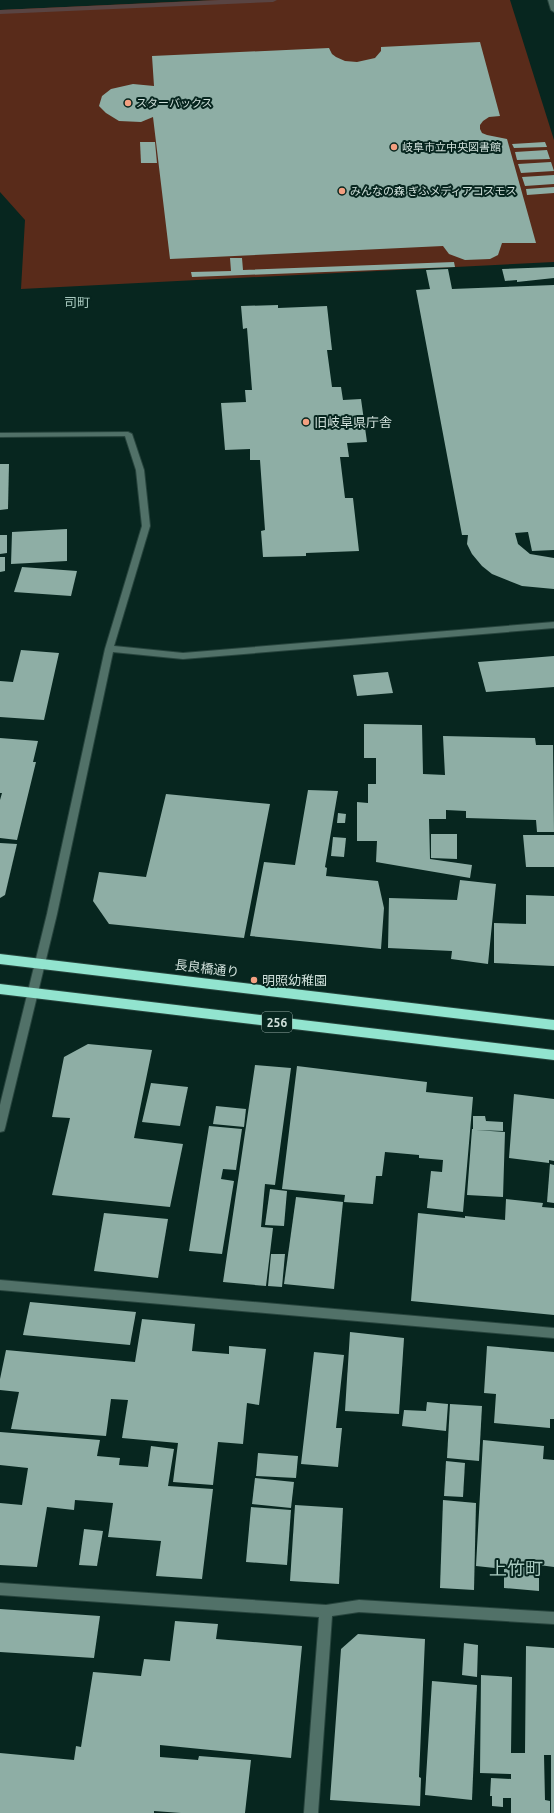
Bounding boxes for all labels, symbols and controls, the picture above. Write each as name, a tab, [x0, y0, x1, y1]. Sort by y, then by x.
place label: スターバックス	[136, 97, 213, 109]
marker: スターバックス	[123, 98, 133, 108]
place label: 岐阜市立中央図書館	[402, 141, 501, 153]
marker: 岐阜市立中央図書館	[389, 142, 399, 152]
place label: みんなの森 ぎふメディアコスモス	[350, 185, 517, 197]
marker: みんなの森 ぎふメディアコスモス	[337, 186, 347, 196]
district label: 司町	[64, 295, 90, 309]
place label: 旧岐阜県庁舎	[314, 415, 392, 429]
marker: 旧岐阜県庁舎	[301, 417, 311, 427]
street label: 長良橋通り	[174, 957, 240, 979]
place label: 明照幼稚園	[262, 973, 327, 987]
marker: 明照幼稚園	[249, 975, 259, 985]
road number: 256	[262, 1012, 292, 1032]
district label: 上竹町	[489, 1558, 543, 1578]

